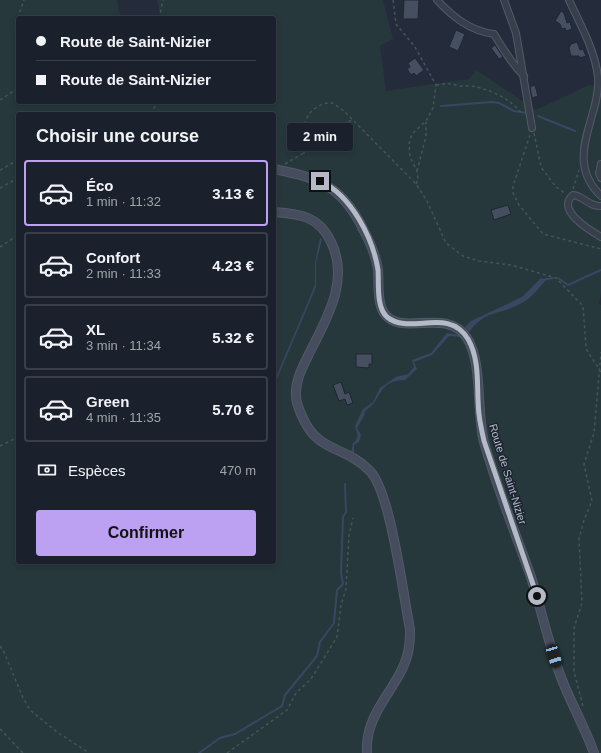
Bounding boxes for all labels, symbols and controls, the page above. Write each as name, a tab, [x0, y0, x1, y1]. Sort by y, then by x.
text: Route de Saint-Nizier	[60, 33, 211, 50]
text: Route de Saint-Nizier	[60, 71, 211, 88]
callout: 2 min	[287, 123, 353, 151]
text: Choisir une course	[36, 126, 199, 146]
text: 2 min	[303, 129, 337, 144]
route end	[311, 172, 329, 190]
icon: car	[38, 175, 74, 211]
text: Éco	[86, 177, 114, 194]
text: 3.13 €	[212, 185, 254, 202]
text: 1 min · 11:32	[86, 194, 161, 209]
icon: car	[38, 247, 74, 283]
text: Confort	[86, 249, 140, 266]
text: 4.23 €	[212, 257, 254, 274]
text: 2 min · 11:33	[86, 266, 161, 281]
icon: car	[38, 319, 74, 355]
text: XL	[86, 321, 105, 338]
text: 5.32 €	[212, 329, 254, 346]
text: 3 min · 11:34	[86, 338, 161, 353]
icon: car	[38, 391, 74, 427]
text: Green	[86, 393, 129, 410]
text: 5.70 €	[212, 401, 254, 418]
text: 4 min · 11:35	[86, 410, 161, 425]
street label: Route de Saint-Nizier	[487, 422, 529, 526]
icon: cash	[36, 459, 58, 481]
text: Espèces	[68, 462, 126, 479]
text: 470 m	[220, 463, 256, 478]
button: Confirmer	[36, 510, 256, 556]
route start	[528, 587, 546, 605]
car	[545, 643, 563, 669]

